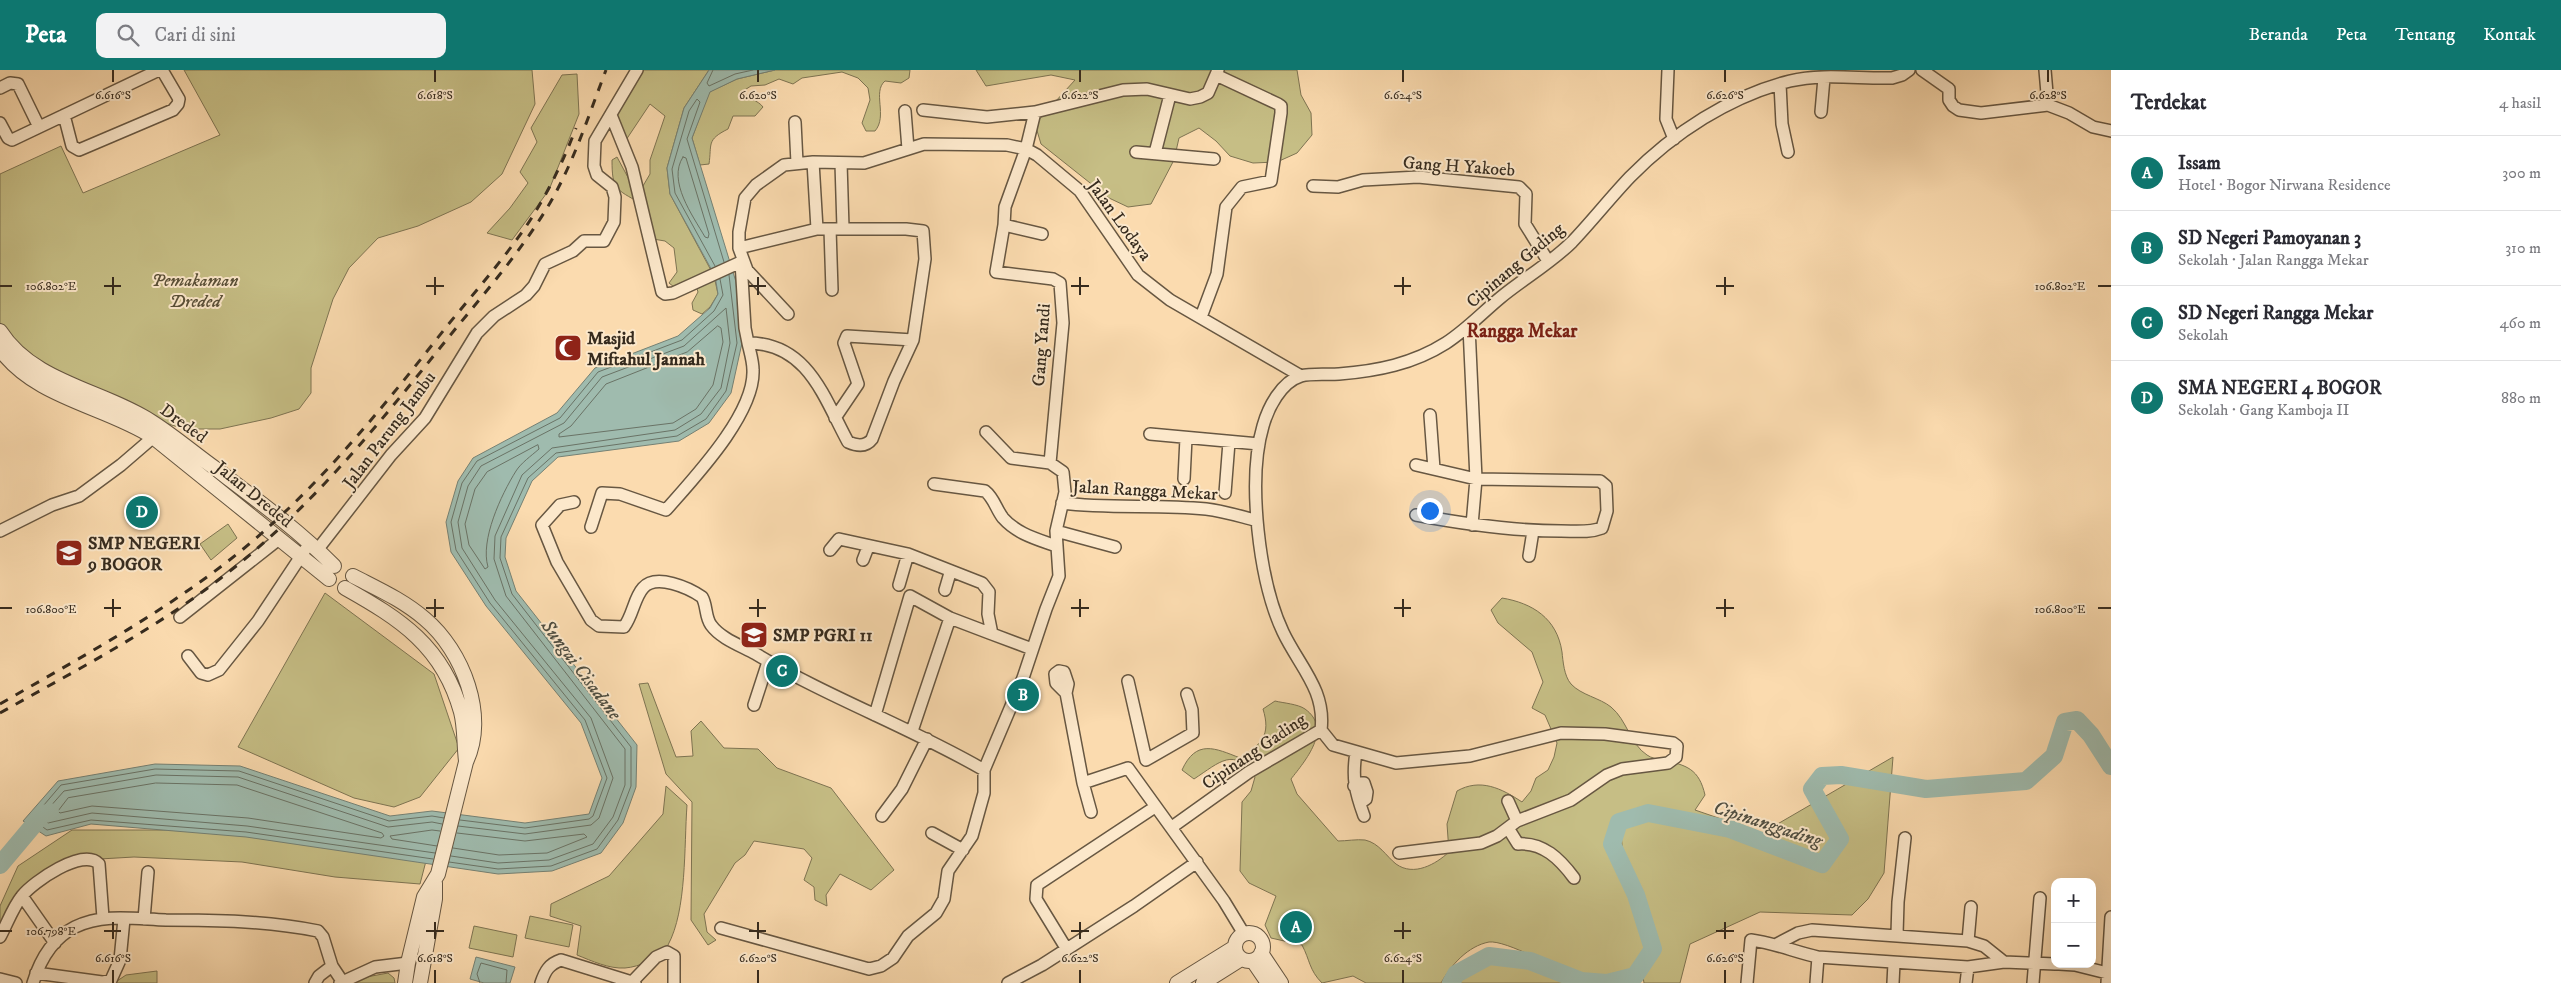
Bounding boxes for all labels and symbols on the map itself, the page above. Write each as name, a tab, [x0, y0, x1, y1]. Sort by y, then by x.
text: 6.616°S	[95, 88, 131, 103]
text: 6.618°S	[417, 88, 453, 103]
text: 6.620°S	[739, 88, 777, 103]
text: 6.622°S	[1061, 88, 1099, 103]
text: 6.624°S	[1384, 88, 1422, 103]
text: 6.626°S	[1706, 88, 1744, 103]
text: 6.628°S	[2029, 88, 2067, 103]
street label: Gang H Yakoeb	[1402, 152, 1516, 182]
street label: Jalan Lodaya	[1081, 174, 1156, 266]
street label: Cipinang Gading	[1462, 218, 1569, 313]
park label: Pemakaman Dreded	[152, 270, 239, 313]
text: 106.802°E	[26, 279, 77, 294]
text: 106.802°E	[2035, 279, 2086, 294]
street label: Gang Yandi	[1028, 303, 1056, 387]
district label: Rangga Mekar	[1467, 320, 1578, 343]
place label: Masjid Miftahul Jannah	[587, 328, 705, 371]
mosque icon: Masjid Miftahul Jannah	[553, 333, 583, 363]
street label: Jalan Parung Jambu	[337, 367, 441, 495]
street label: Dreded	[156, 399, 211, 448]
street label: Jalan Dreded	[208, 455, 297, 533]
street label: Jalan Rangga Mekar	[1070, 476, 1219, 506]
pin: D	[126, 493, 158, 531]
your location	[1417, 498, 1443, 524]
place label: SMP NEGERI 9 BOGOR	[86, 533, 201, 576]
school or university icon: SMP NEGERI 9 BOGOR	[54, 538, 84, 568]
text: 106.800°E	[25, 602, 77, 617]
text: 106.800°E	[2034, 602, 2086, 617]
water label: Sungai Cisadane	[535, 615, 626, 725]
school or university icon: SMP PGRI 11	[739, 620, 769, 650]
place label: SMP PGRI 11	[773, 625, 873, 647]
pin: C	[766, 652, 798, 690]
pin: B	[1007, 676, 1039, 714]
street label: Cipinang Gading	[1198, 709, 1311, 795]
water label: Cipinanggading	[1710, 796, 1826, 854]
pin: A	[1280, 908, 1312, 946]
text: 106.798°E	[26, 924, 76, 939]
text: 6.616°S	[95, 951, 131, 966]
text: 6.618°S	[417, 951, 453, 966]
text: 6.620°S	[739, 951, 777, 966]
text: 6.622°S	[1061, 951, 1099, 966]
text: 6.624°S	[1384, 951, 1422, 966]
text: 6.626°S	[1706, 951, 1744, 966]

